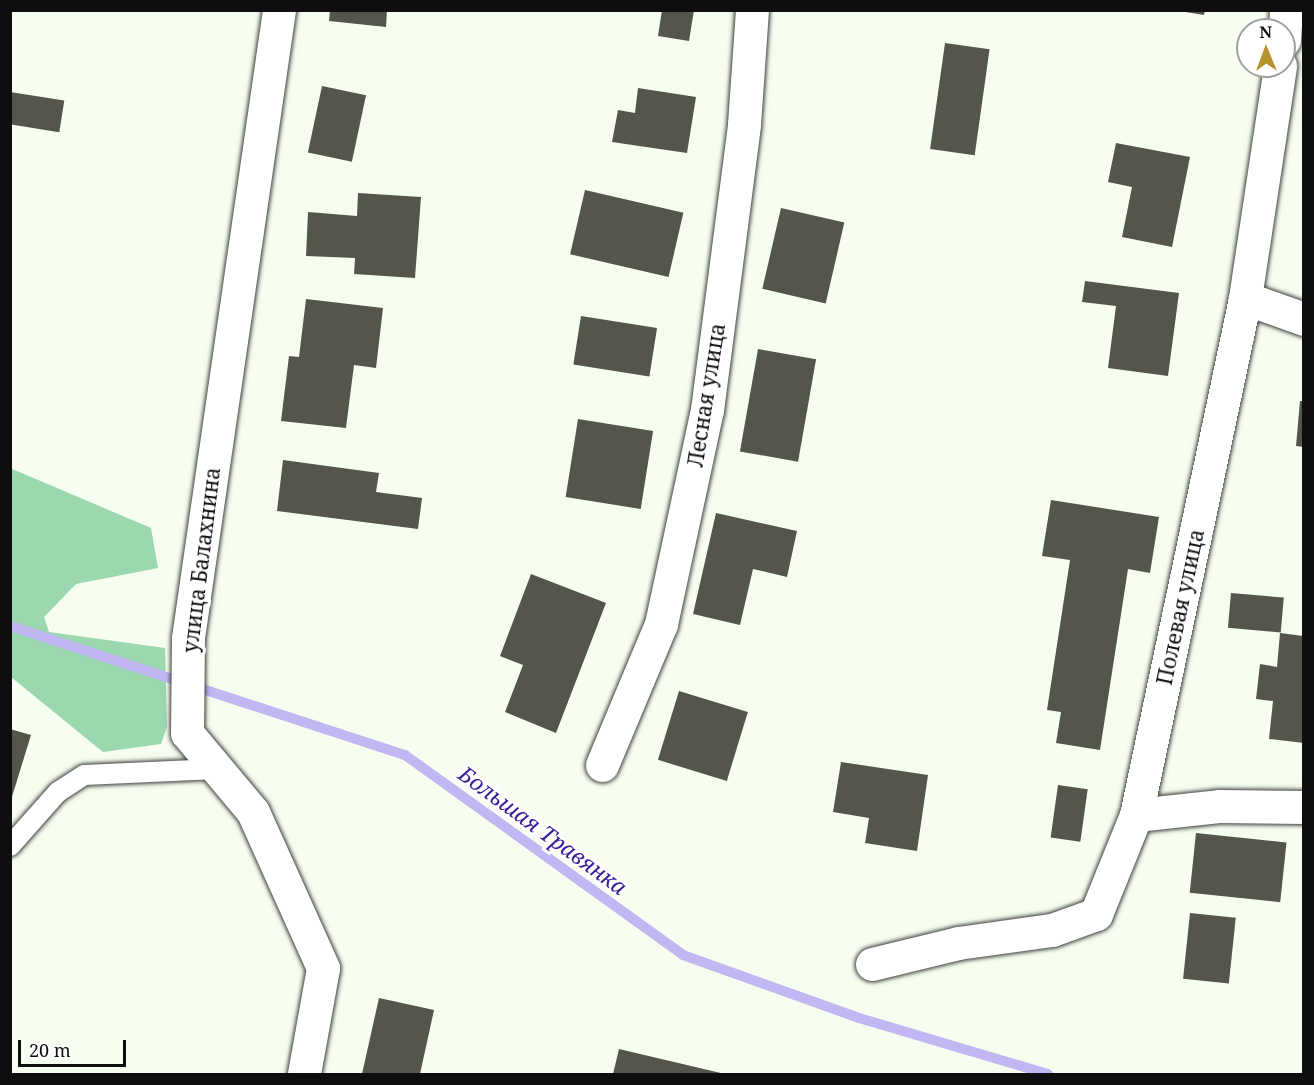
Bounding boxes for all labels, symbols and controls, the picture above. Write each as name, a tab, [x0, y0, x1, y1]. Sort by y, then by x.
north arrow	[1236, 18, 1296, 78]
text: N	[1259, 21, 1272, 43]
street label: Лесная улица	[682, 321, 730, 469]
street label: улица Балахнина	[177, 466, 225, 654]
street label: Полевая улица	[1151, 527, 1209, 687]
water label: Большая Травянка	[454, 760, 632, 900]
scale bar	[21, 1028, 129, 1066]
text: 20 m	[29, 1038, 71, 1062]

